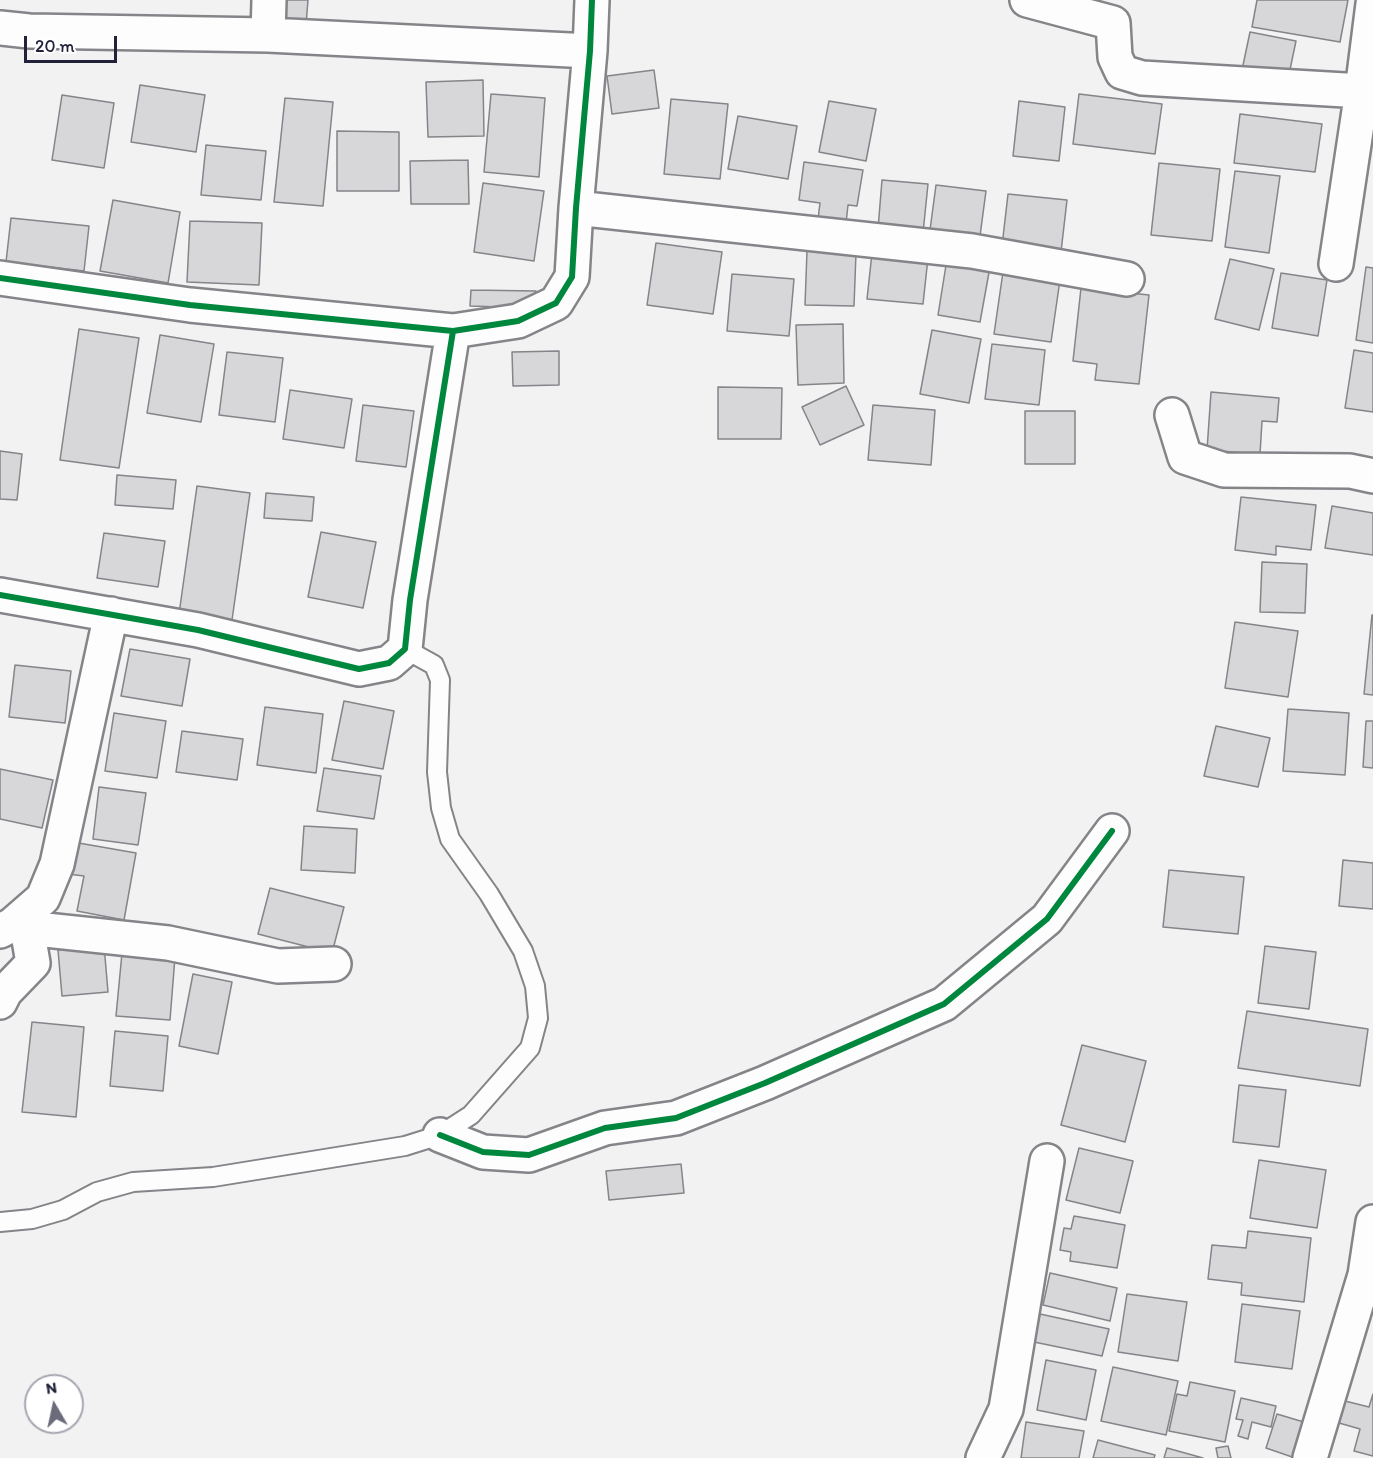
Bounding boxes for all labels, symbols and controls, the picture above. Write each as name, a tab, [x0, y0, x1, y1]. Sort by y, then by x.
scale bar	[27, 24, 120, 62]
text: 20 m	[35, 35, 75, 57]
north arrow	[24, 1374, 84, 1434]
text: N	[45, 1377, 58, 1398]

